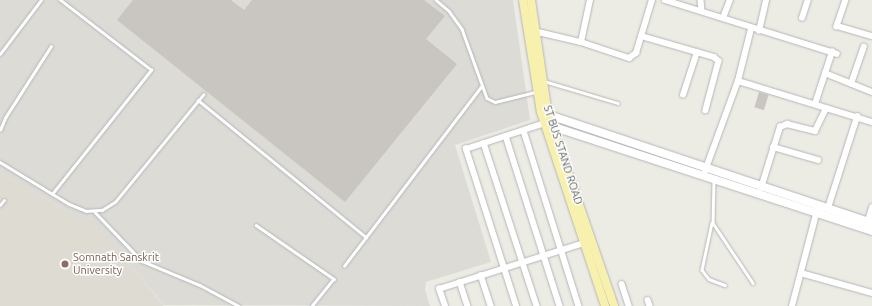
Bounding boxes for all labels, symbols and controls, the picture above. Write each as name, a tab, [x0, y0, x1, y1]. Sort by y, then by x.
street label: ST BUS STAND ROAD	[541, 104, 585, 206]
place label: Somnath Sanskrit University	[73, 251, 159, 277]
marker: Somnath Sanskrit University	[60, 259, 70, 269]

